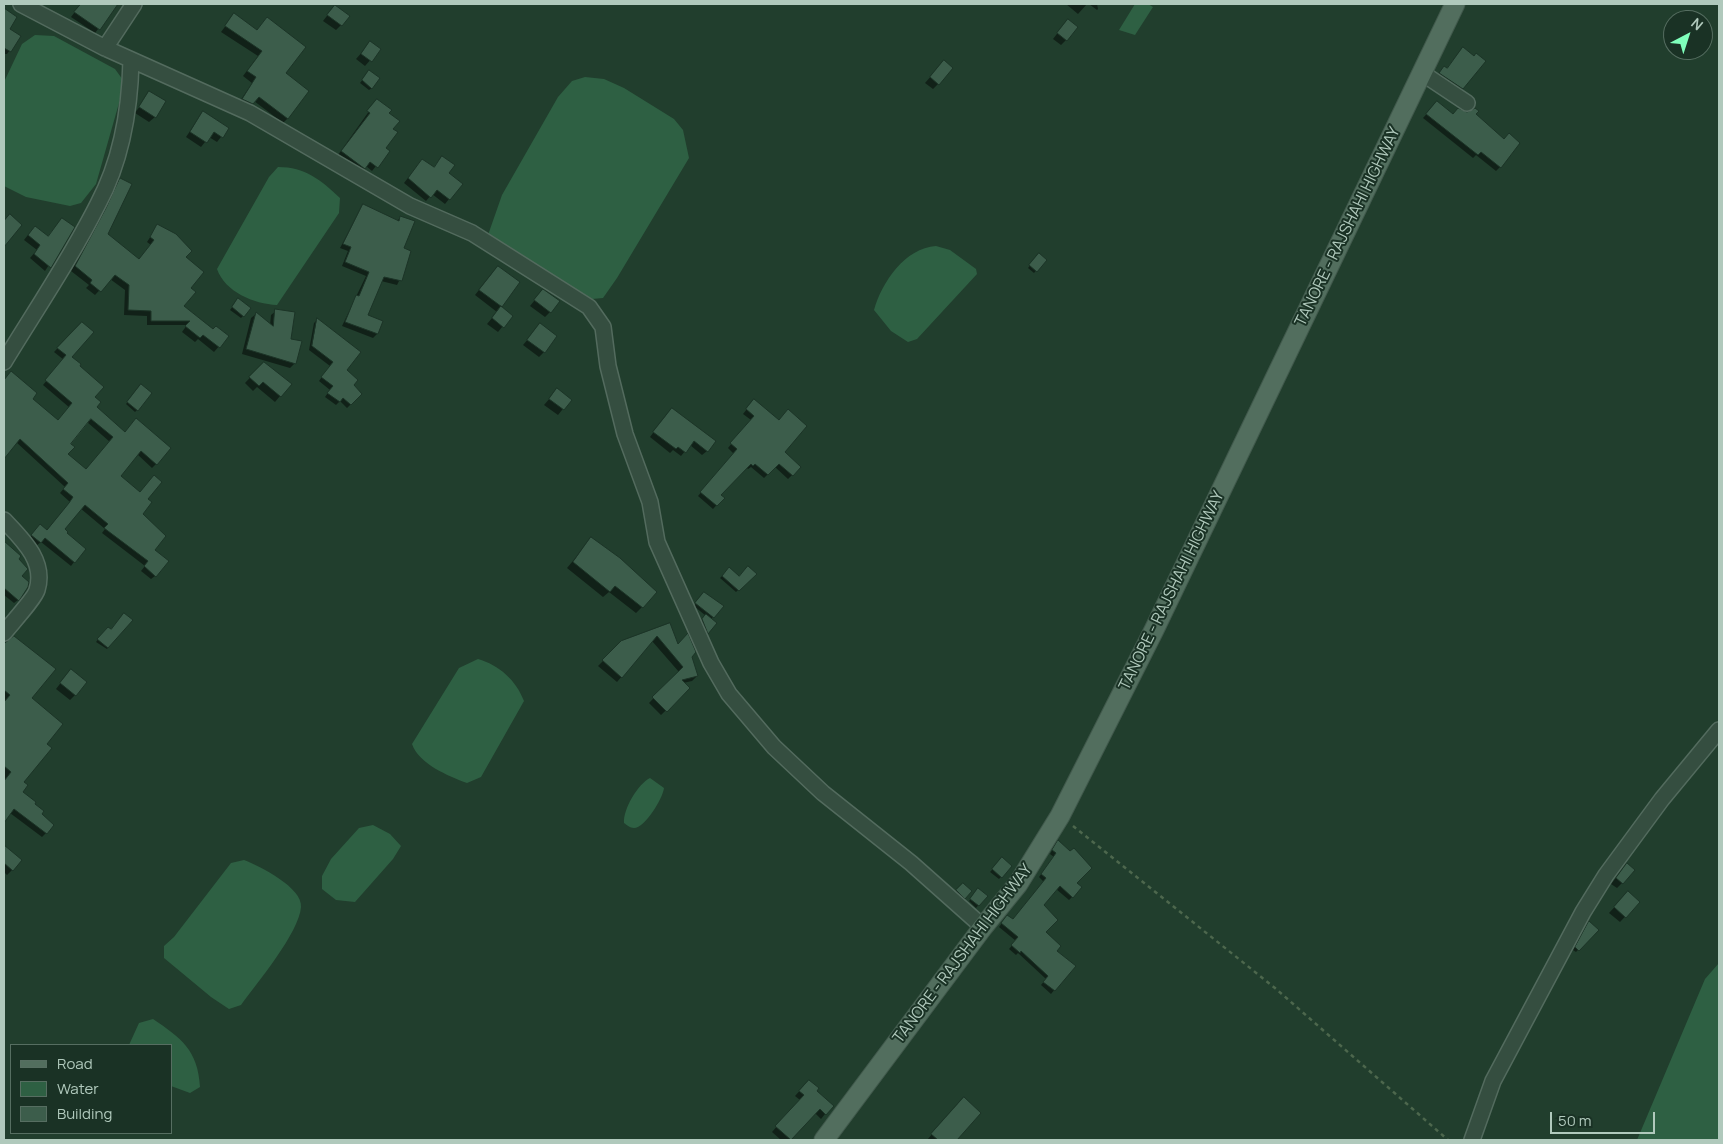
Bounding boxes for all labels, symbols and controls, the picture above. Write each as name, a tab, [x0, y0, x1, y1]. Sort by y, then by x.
north arrow	[1663, 10, 1713, 60]
text: N	[1687, 13, 1707, 34]
street label: TANORE - RAJSHAHI HIGHWAY	[1291, 124, 1405, 330]
street label: TANORE - RAJSHAHI HIGHWAY	[1115, 488, 1229, 694]
street label: TANORE - RAJSHAHI HIGHWAY	[889, 861, 1037, 1047]
legend	[10, 1044, 172, 1134]
text: Road	[57, 1053, 93, 1074]
text: Water	[57, 1078, 99, 1099]
scale bar	[1553, 1102, 1658, 1134]
text: Building	[57, 1103, 112, 1124]
text: 50 m	[1558, 1110, 1592, 1131]

